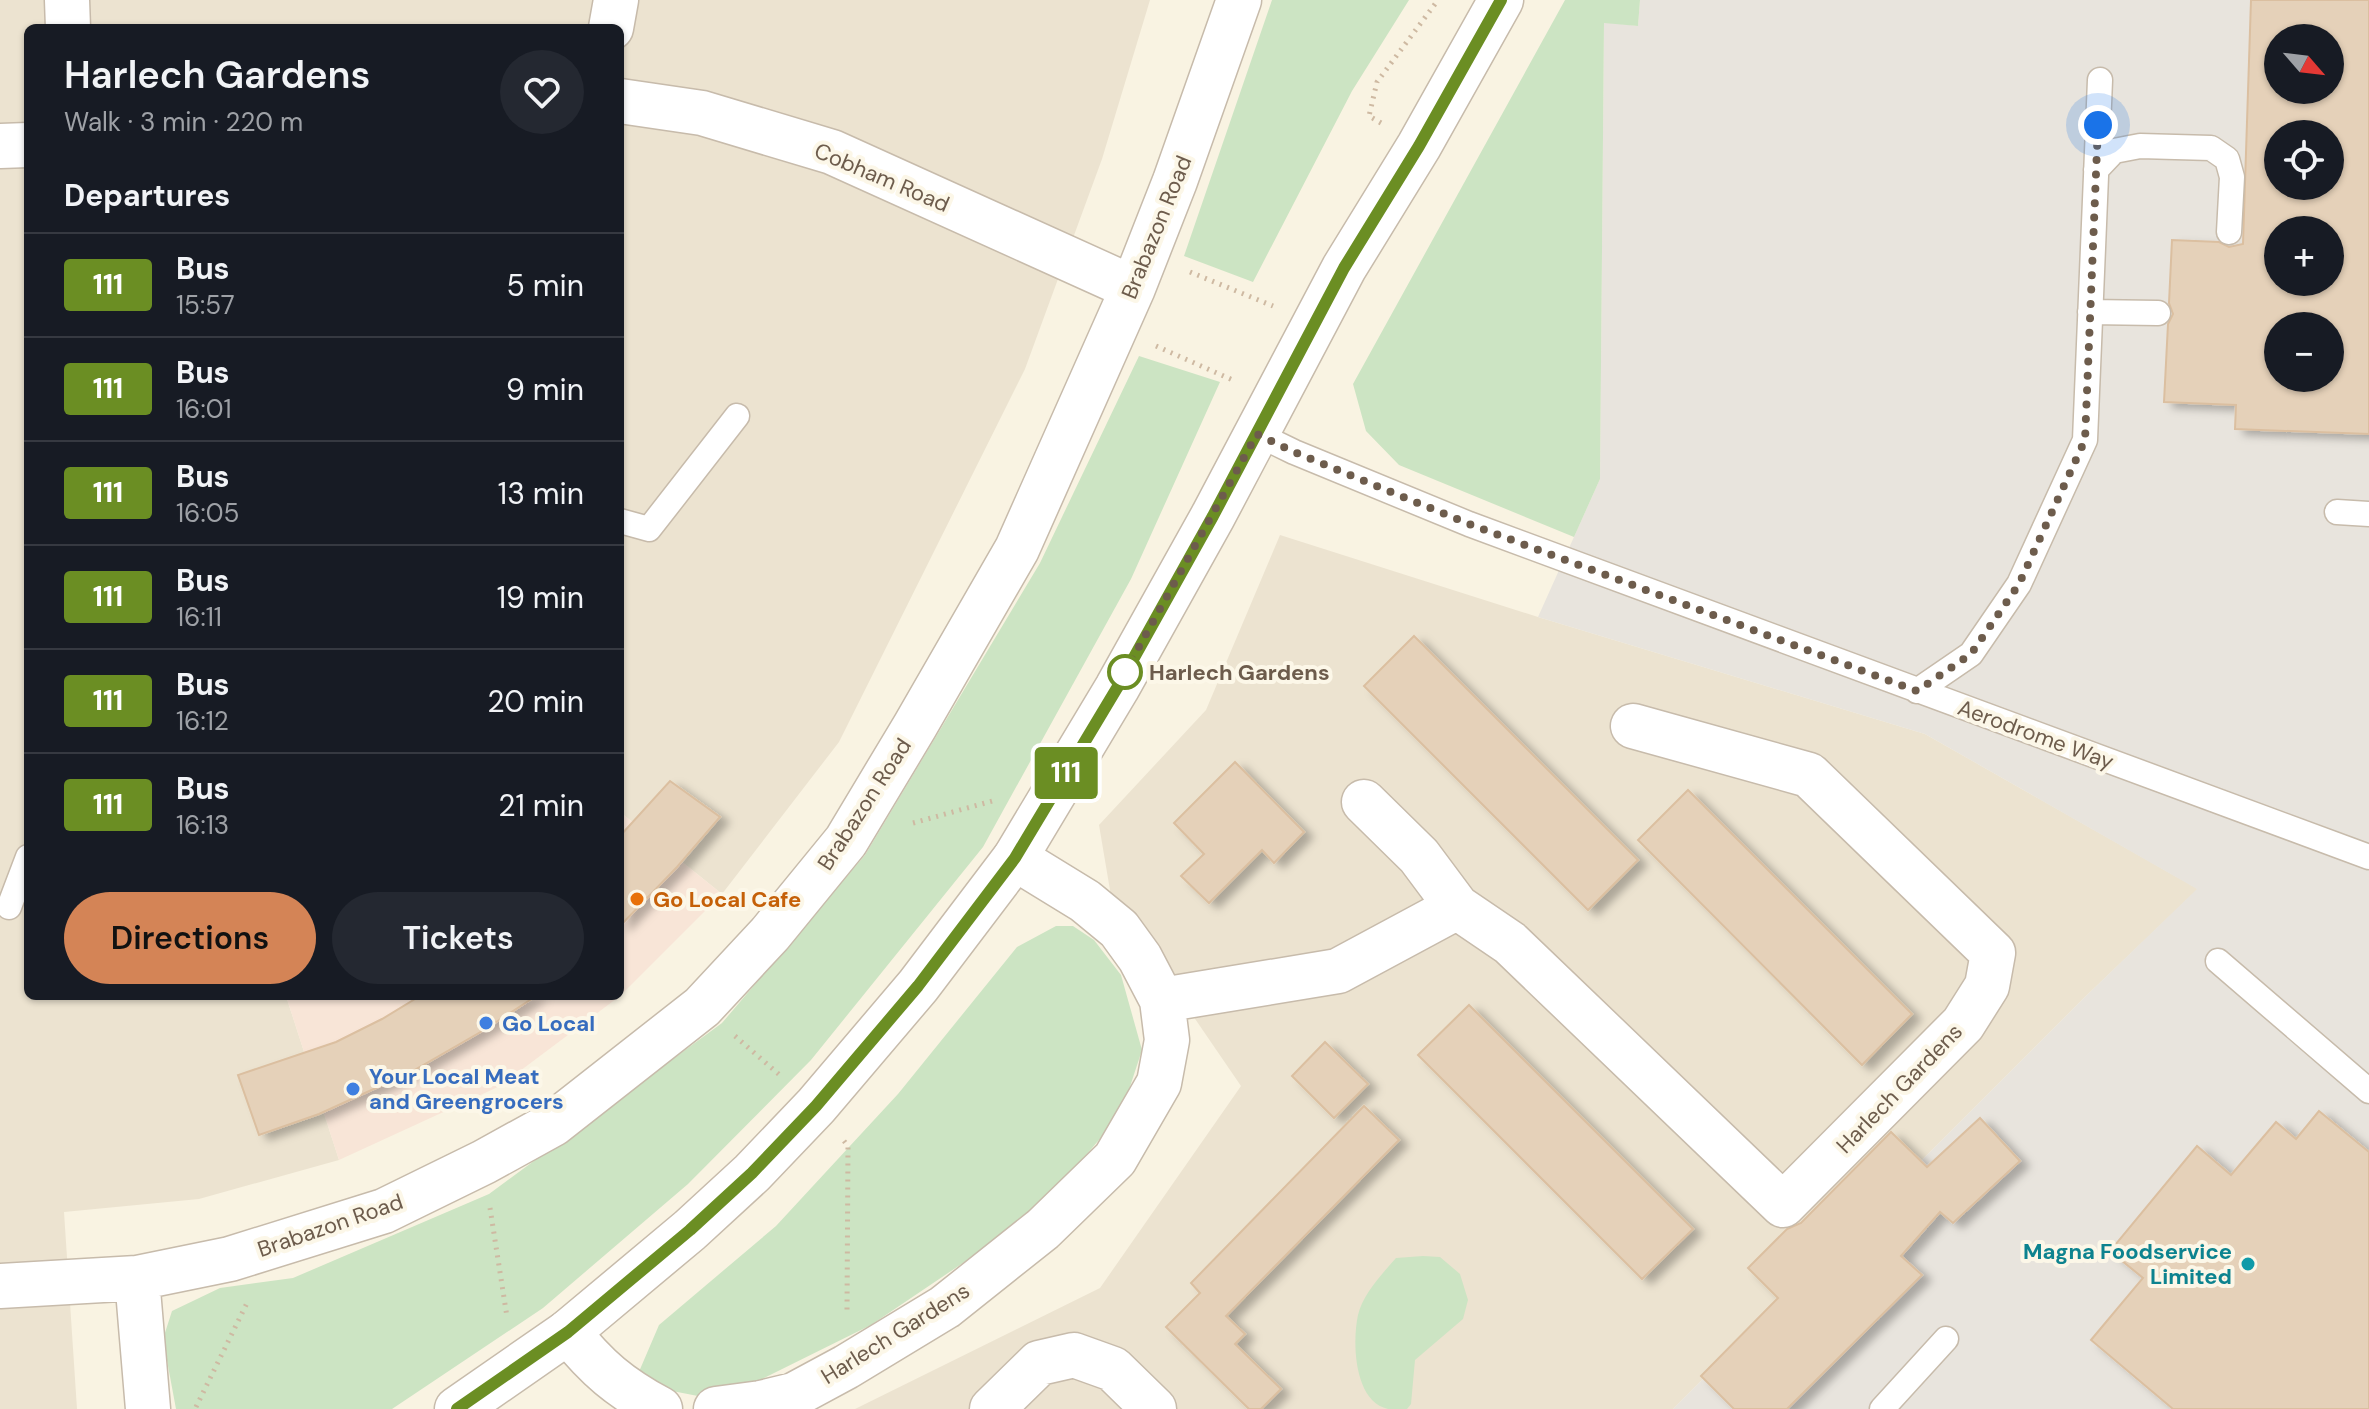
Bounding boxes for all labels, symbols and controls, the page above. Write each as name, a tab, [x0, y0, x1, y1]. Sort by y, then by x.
north arrow	[2264, 24, 2344, 104]
map controls	[2264, 24, 2344, 392]
text: Harlech Gardens	[64, 50, 370, 100]
button: heart	[500, 50, 584, 134]
text: Walk · 3 min · 220 m	[64, 105, 303, 139]
your location	[2078, 105, 2118, 145]
button: locate	[2264, 120, 2344, 200]
street label: Cobham Road	[810, 136, 954, 219]
street label: Brabazon Road	[1115, 151, 1198, 303]
text: Departures	[64, 176, 230, 215]
button: +	[2264, 216, 2344, 296]
text: Bus	[176, 249, 230, 288]
text: 111	[93, 266, 123, 303]
text: 5 min	[507, 266, 584, 305]
text: 15:57	[176, 288, 235, 322]
button: −	[2264, 312, 2344, 392]
text: Bus	[176, 353, 230, 392]
text: 111	[93, 370, 123, 407]
text: 9 min	[506, 370, 584, 409]
text: 16:01	[176, 392, 232, 426]
text: Bus	[176, 457, 230, 496]
text: 111	[93, 474, 123, 511]
text: 13 min	[498, 474, 584, 513]
text: 16:05	[176, 496, 239, 530]
text: Bus	[176, 561, 230, 600]
text: 111	[93, 578, 123, 615]
text: 19 min	[497, 578, 584, 617]
text: 16:11	[176, 600, 222, 634]
marker: Harlech Gardens	[1108, 655, 1142, 689]
place label: Harlech Gardens	[1149, 658, 1330, 687]
text: Bus	[176, 665, 230, 704]
text: 111	[93, 682, 123, 719]
text: 20 min	[487, 682, 584, 721]
street label: Aerodrome Way	[1954, 693, 2118, 776]
text: 16:12	[176, 704, 229, 738]
street label: Brabazon Road	[811, 733, 918, 876]
line badge: 111	[1020, 747, 1112, 799]
text: 111	[1051, 754, 1081, 791]
text: Bus	[176, 769, 230, 808]
text: 111	[93, 786, 123, 823]
text: 21 min	[498, 786, 584, 825]
text: 16:13	[176, 808, 229, 842]
place label: Go Local Cafe	[653, 885, 801, 914]
marker: Go Local Cafe	[628, 890, 646, 908]
button: Directions	[64, 892, 316, 984]
button: Tickets	[332, 892, 584, 984]
place label: Go Local	[502, 1009, 595, 1038]
marker: Go Local	[477, 1014, 495, 1032]
street label: Harlech Gardens	[1830, 1017, 1969, 1160]
place label: Your Local Meat and Greengrocers	[369, 1062, 564, 1116]
marker: Your Local Meat and Greengrocers	[344, 1080, 362, 1098]
street label: Brabazon Road	[254, 1187, 407, 1264]
place label: Magna Foodservice Limited	[2023, 1237, 2232, 1291]
marker: Magna Foodservice Limited	[2239, 1255, 2257, 1273]
street label: Harlech Gardens	[816, 1276, 975, 1391]

